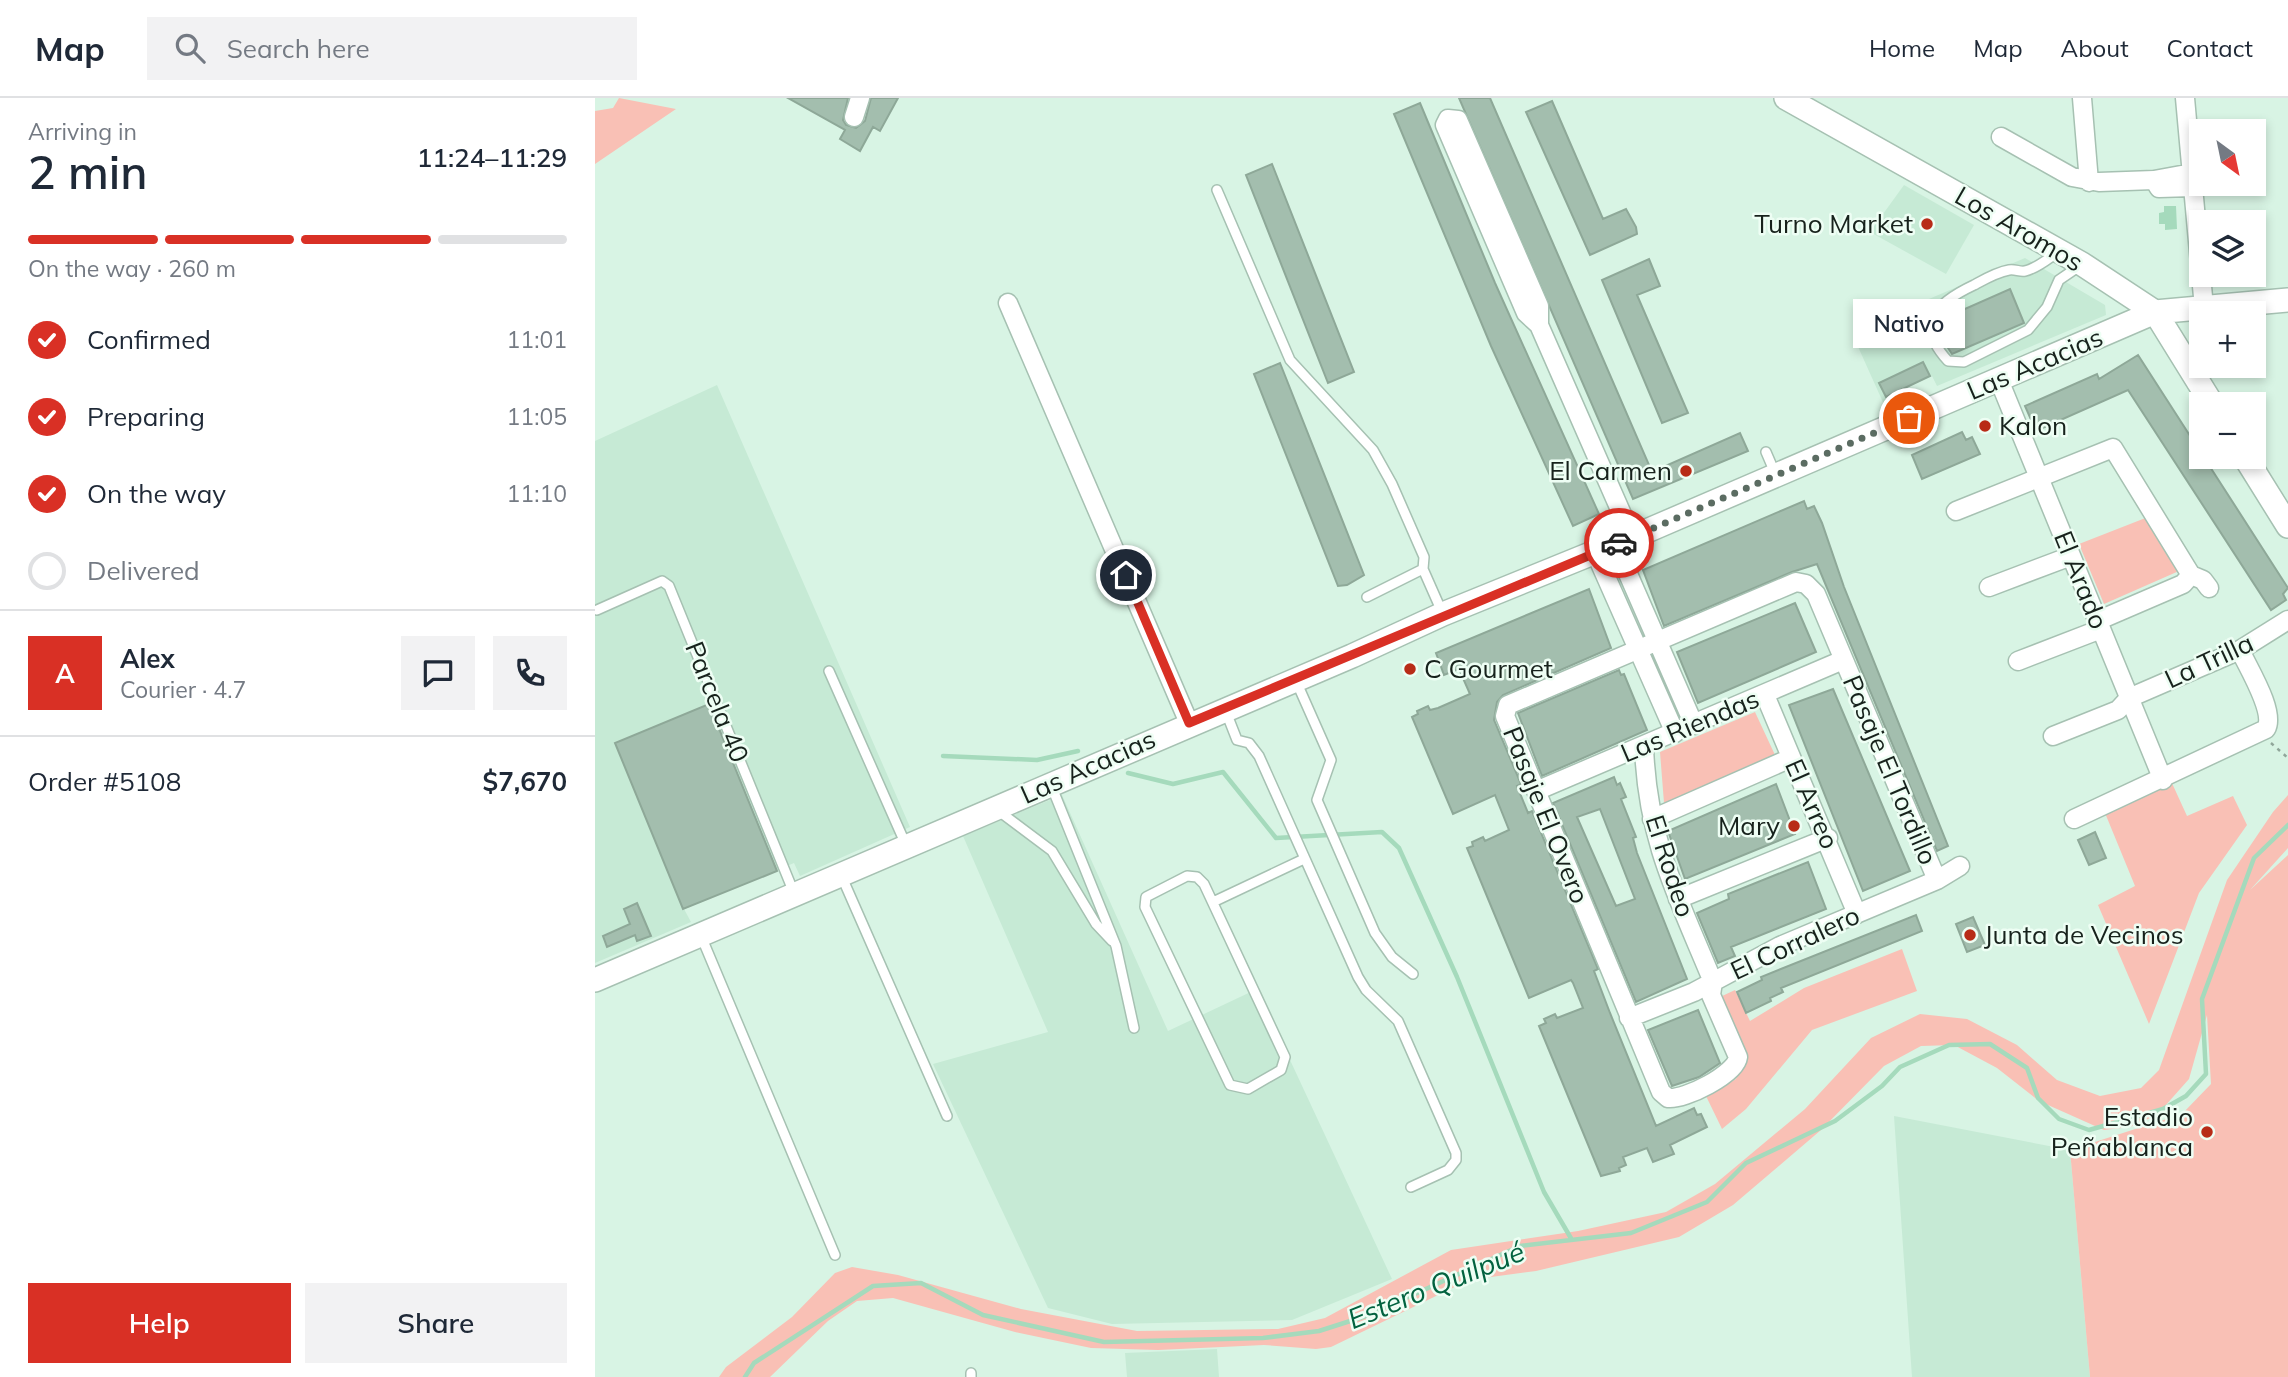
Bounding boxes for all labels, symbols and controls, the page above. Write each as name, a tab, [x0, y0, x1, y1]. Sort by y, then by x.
search box	[147, 17, 637, 80]
text: Map	[35, 28, 105, 69]
icon: search	[171, 29, 209, 67]
text: Search here	[227, 32, 370, 65]
text: Home	[1869, 33, 1935, 63]
text: Map	[1973, 33, 2023, 63]
text: About	[2061, 33, 2129, 63]
text: Contact	[2167, 33, 2253, 63]
text: Arriving in	[28, 117, 137, 146]
north arrow	[2189, 119, 2266, 196]
map controls	[2189, 119, 2266, 469]
text: 11:24–11:29	[417, 141, 567, 174]
text: 2 min	[28, 143, 147, 201]
street label: Los Aromos	[1949, 179, 2089, 278]
place label: Turno Market	[1754, 207, 1913, 240]
button: layers	[2189, 210, 2266, 287]
marker: Turno Market	[1919, 216, 1935, 232]
text: On the way · 260 m	[28, 254, 236, 283]
callout: Nativo	[1853, 299, 1965, 348]
button: +	[2189, 301, 2266, 378]
text: Nativo	[1874, 309, 1944, 338]
street label: Las Acacias	[1962, 320, 2108, 407]
icon: check	[28, 321, 66, 359]
text: Confirmed	[87, 323, 211, 356]
text: 11:01	[507, 325, 567, 354]
pin	[1879, 388, 1939, 448]
button: −	[2189, 392, 2266, 469]
icon: check	[28, 398, 66, 436]
icon: bag	[1890, 399, 1928, 437]
text: Preparing	[87, 400, 205, 433]
text: 11:05	[507, 402, 567, 431]
place label: Kalon	[1999, 409, 2067, 442]
marker: Kalon	[1977, 418, 1993, 434]
place label: El Carmen	[1549, 454, 1672, 487]
marker: El Carmen	[1678, 463, 1694, 479]
icon: check	[28, 475, 66, 513]
text: On the way	[87, 477, 226, 510]
text: 11:10	[507, 479, 567, 508]
courier	[1584, 508, 1654, 578]
icon: car	[1600, 524, 1638, 562]
street label: El Arado	[2047, 526, 2116, 634]
pin	[1096, 545, 1156, 605]
text: Delivered	[87, 554, 200, 587]
icon: home	[1107, 556, 1145, 594]
street label: La Trilla	[2159, 626, 2258, 695]
button: chat	[401, 636, 475, 710]
button: phone	[493, 636, 567, 710]
street label: Parcela 40	[678, 636, 757, 767]
text: Alex	[120, 642, 175, 675]
place label: C Gourmet	[1424, 652, 1553, 685]
text: A	[55, 657, 75, 690]
marker: C Gourmet	[1402, 661, 1418, 677]
street label: Pasaje El Tordillo	[1836, 670, 1945, 870]
text: Courier · 4.7	[120, 675, 246, 704]
street label: Las Riendas	[1616, 682, 1764, 769]
street label: Las Acacias	[1015, 722, 1160, 811]
street label: Pasaje El Overo	[1496, 722, 1597, 908]
street label: El Arreo	[1778, 754, 1847, 854]
text: Order #5108	[28, 765, 181, 798]
text: $7,670	[483, 765, 567, 798]
place label: Mary	[1718, 809, 1780, 842]
street label: El Rodeo	[1638, 811, 1702, 921]
marker: Mary	[1786, 818, 1802, 834]
street label: El Corralero	[1725, 898, 1865, 987]
place label: Junta de Vecinos	[1984, 918, 2184, 951]
marker: Junta de Vecinos	[1962, 927, 1978, 943]
place label: Estadio Peñablanca	[2051, 1100, 2193, 1163]
marker: Estadio Peñablanca	[2199, 1124, 2215, 1140]
water label: Estero Quilpué	[1342, 1233, 1529, 1336]
button: Help	[28, 1283, 291, 1363]
button: Share	[305, 1283, 567, 1363]

